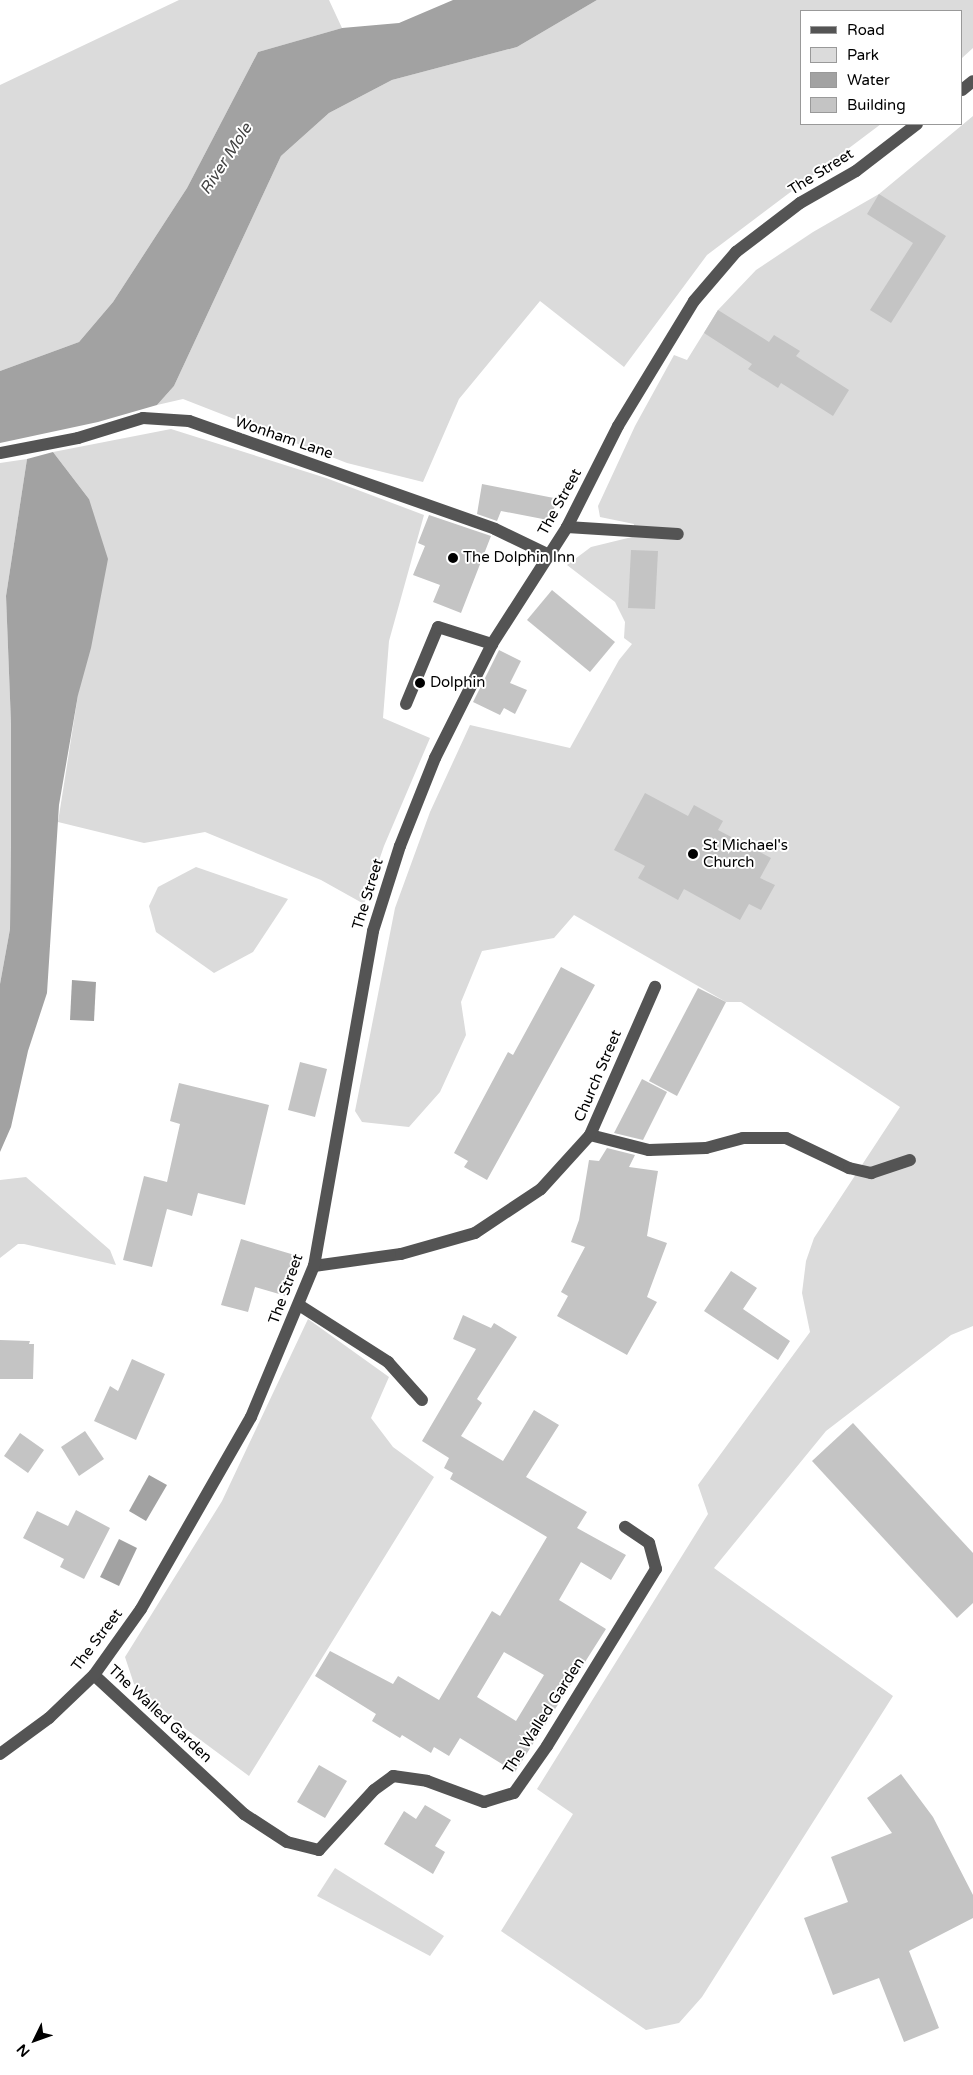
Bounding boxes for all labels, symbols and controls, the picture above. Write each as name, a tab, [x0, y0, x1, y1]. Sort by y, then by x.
legend	[800, 10, 963, 125]
text: Road	[847, 21, 885, 39]
text: Park	[847, 46, 879, 64]
text: Water	[847, 71, 890, 89]
text: Building	[847, 96, 906, 114]
water label: River Mole	[196, 120, 256, 198]
street label: The Street	[785, 145, 857, 199]
street label: Wonham Lane	[233, 413, 335, 463]
street label: The Street	[534, 466, 586, 538]
place label: The Dolphin Inn	[463, 549, 575, 567]
marker: The Dolphin Inn	[447, 552, 459, 564]
place label: Dolphin	[430, 674, 485, 692]
marker: Dolphin	[414, 677, 426, 689]
place label: St Michael's Church	[703, 836, 788, 871]
marker: St Michael's Church	[687, 848, 699, 860]
street label: The Street	[349, 856, 387, 932]
street label: Church Street	[571, 1027, 625, 1125]
street label: The Street	[265, 1251, 307, 1327]
street label: The Street	[68, 1605, 126, 1675]
street label: The Walled Garden	[500, 1654, 588, 1778]
street label: The Walled Garden	[104, 1661, 216, 1767]
north arrow	[10, 2015, 60, 2065]
text: N	[13, 2041, 34, 2060]

